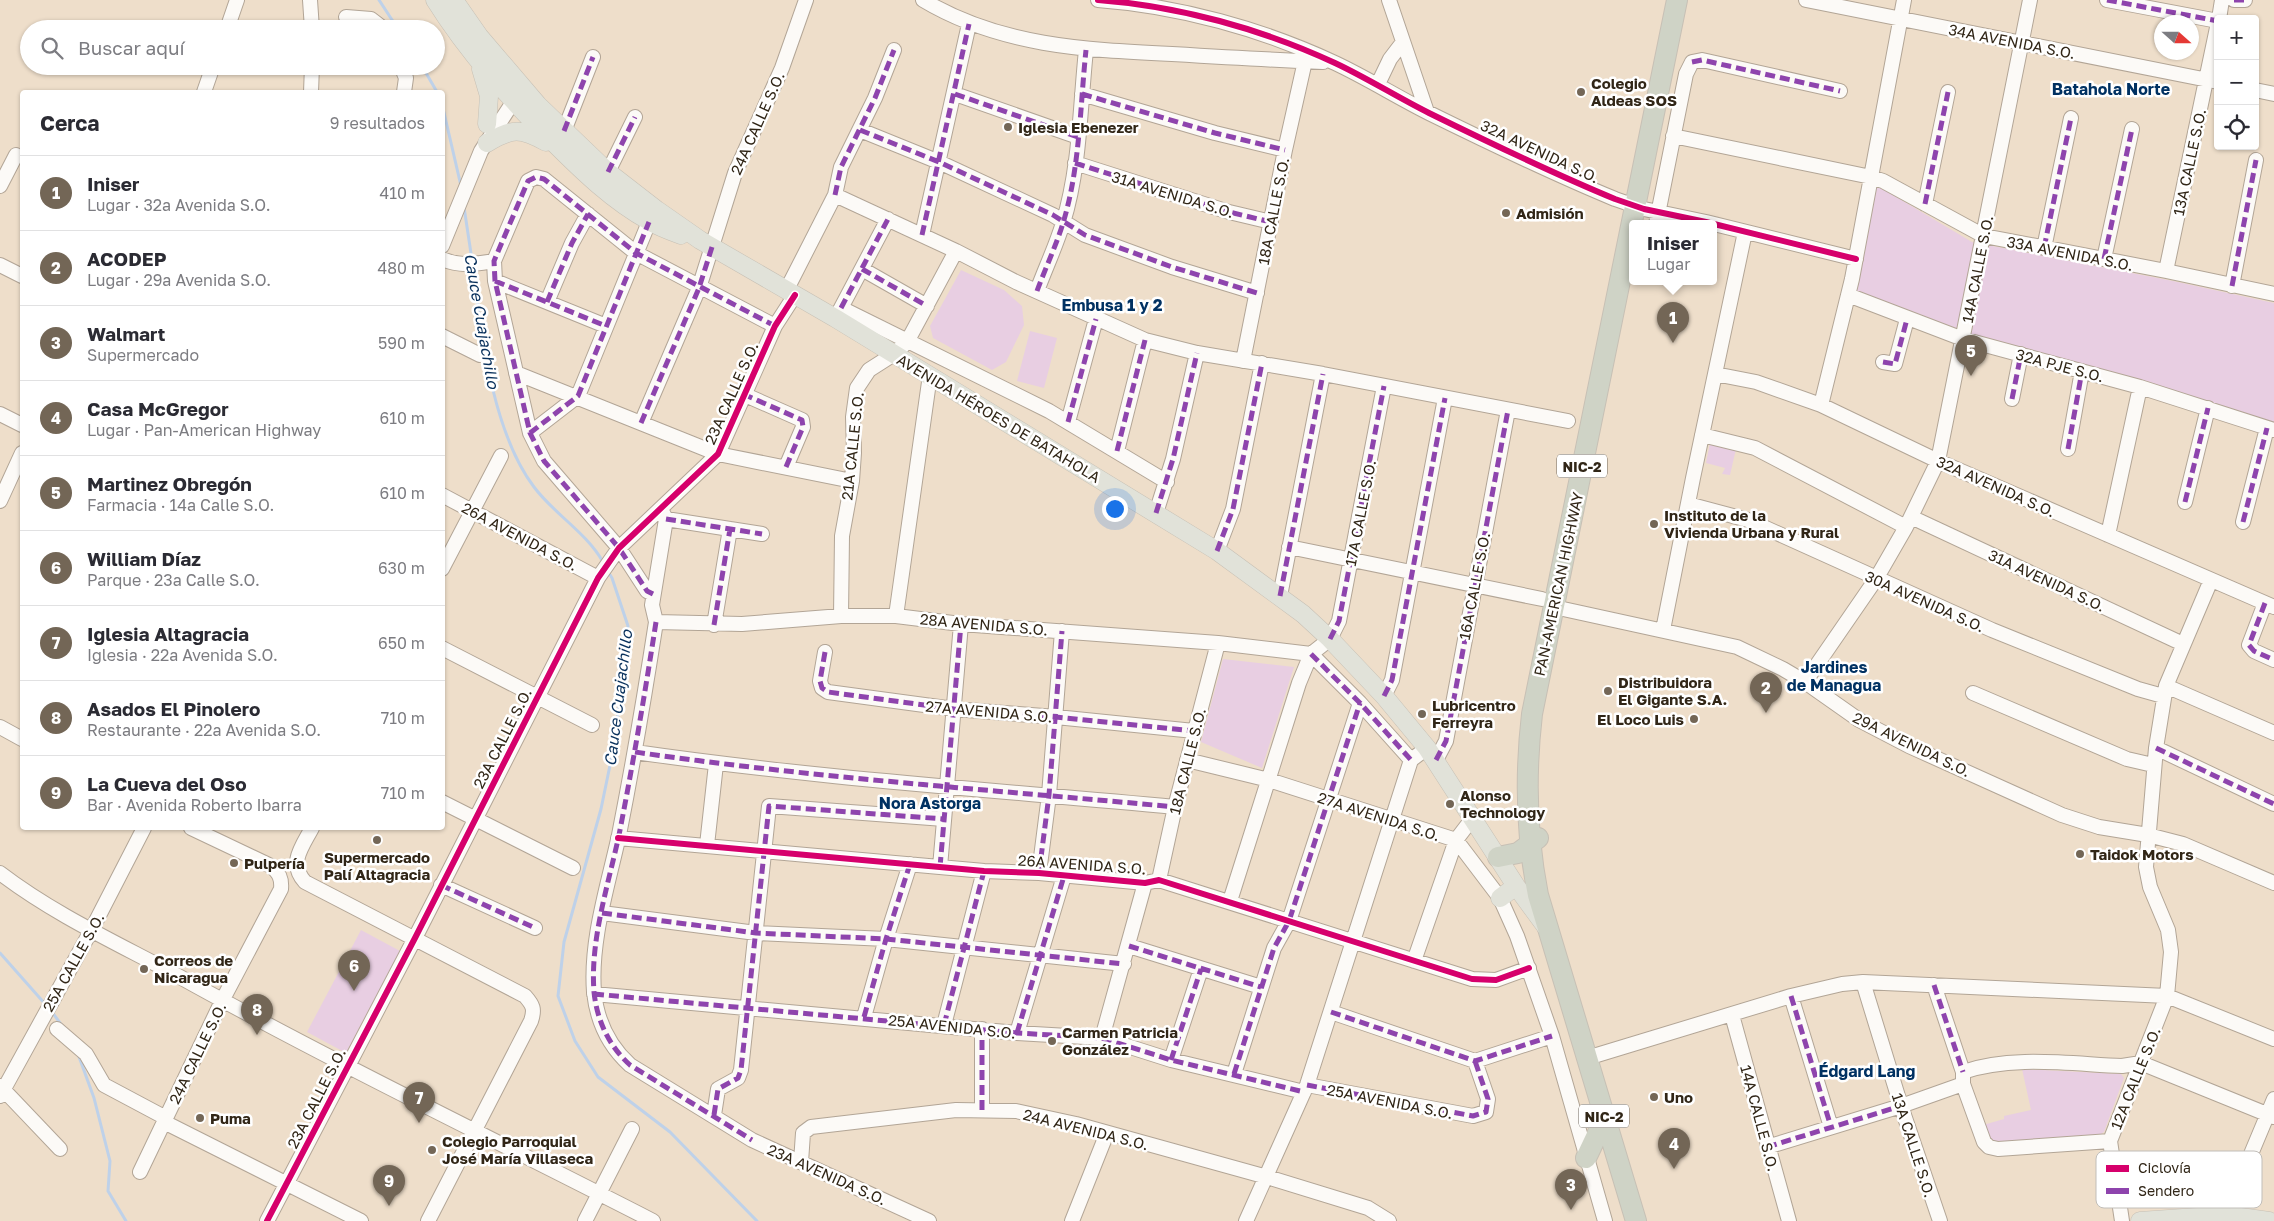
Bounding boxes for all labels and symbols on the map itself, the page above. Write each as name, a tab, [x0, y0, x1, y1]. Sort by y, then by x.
north arrow	[2154, 15, 2199, 60]
street label: 34A AVENIDA S.O.	[1947, 20, 2077, 62]
street label: 24A CALLE S.O.	[726, 69, 788, 177]
place label: Colegio Aldeas SOS	[1591, 74, 1677, 109]
district label: Batahola Norte	[2052, 79, 2170, 99]
marker: Colegio Aldeas SOS	[1575, 86, 1587, 98]
street label: 13A CALLE S.O.	[2169, 107, 2209, 217]
street label: 32A AVENIDA S.O.	[1478, 116, 1602, 186]
place label: Iglesia Ebenezer	[1018, 118, 1139, 136]
marker: Iglesia Ebenezer	[1002, 121, 1014, 133]
street label: 18A CALLE S.O.	[1254, 156, 1292, 266]
street label: 31A AVENIDA S.O.	[1110, 167, 1236, 221]
place label: Admisión	[1516, 204, 1584, 222]
marker: Admisión	[1500, 207, 1512, 219]
street label: 14A CALLE S.O.	[1958, 214, 1996, 324]
street label: 33A AVENIDA S.O.	[2005, 232, 2135, 274]
water label: Cauce Cuajachillo	[460, 252, 504, 392]
district label: Embusa 1 y 2	[1061, 295, 1163, 315]
pin: 1	[1657, 302, 1689, 343]
pin: 5	[1955, 335, 1987, 376]
street label: 23A CALLE S.O.	[700, 339, 762, 447]
street label: 32A PJE S.O.	[2014, 345, 2106, 385]
street label: AVENIDA HÉROES DE BATAHOLA	[894, 350, 1104, 486]
street label: 21A CALLE S.O.	[837, 391, 867, 501]
street label: 32A AVENIDA S.O.	[1934, 452, 2058, 520]
road number: NIC-2	[1557, 454, 1607, 478]
street label: 17A CALLE S.O.	[1341, 458, 1379, 568]
street label: PAN-AMERICAN HIGHWAY	[1530, 490, 1586, 678]
your location	[1102, 496, 1128, 522]
street label: 26A AVENIDA S.O.	[459, 498, 581, 574]
place label: Instituto de la Vivienda Urbana y Rural	[1664, 506, 1839, 541]
marker: Instituto de la Vivienda Urbana y Rural	[1648, 518, 1660, 530]
street label: 16A CALLE S.O.	[1455, 531, 1493, 641]
street label: 31A AVENIDA S.O.	[1986, 545, 2108, 615]
street label: 30A AVENIDA S.O.	[1862, 567, 1988, 635]
street label: 28A AVENIDA S.O.	[919, 609, 1049, 639]
water label: Cauce Cuajachillo	[600, 627, 636, 767]
district label: Jardines de Managua	[1787, 657, 1881, 695]
pin: 2	[1750, 672, 1782, 713]
place label: Distribuidora El Gigante S.A.	[1618, 673, 1727, 708]
street label: 23A CALLE S.O.	[469, 685, 535, 791]
marker: Distribuidora El Gigante S.A.	[1602, 685, 1614, 697]
street label: 27A AVENIDA S.O.	[925, 696, 1053, 726]
place label: Lubricentro Ferreyra	[1432, 696, 1516, 731]
street label: 18A CALLE S.O.	[1165, 706, 1209, 816]
marker: Lubricentro Ferreyra	[1416, 708, 1428, 720]
street label: 29A AVENIDA S.O.	[1850, 708, 1974, 780]
place label: El Loco Luis	[1597, 710, 1684, 728]
marker: El Loco Luis	[1688, 713, 1700, 725]
place label: Alonso Technology	[1460, 786, 1545, 821]
street label: 27A AVENIDA S.O.	[1316, 788, 1442, 844]
district label: Nora Astorga	[879, 793, 981, 813]
marker: Alonso Technology	[1444, 798, 1456, 810]
marker: Supermercado Palí Altagracia	[371, 834, 383, 846]
place label: Taidok Motors	[2090, 845, 2194, 863]
place label: Supermercado Palí Altagracia	[324, 848, 430, 883]
marker: Taidok Motors	[2074, 848, 2086, 860]
street label: 26A AVENIDA S.O.	[1017, 851, 1147, 877]
place label: Pulpería	[244, 854, 305, 872]
marker: Pulpería	[228, 857, 240, 869]
street label: 25A CALLE S.O.	[38, 909, 108, 1015]
pin: 6	[338, 950, 370, 991]
place label: Correos de Nicaragua	[154, 951, 233, 986]
marker: Correos de Nicaragua	[138, 963, 150, 975]
pin: 8	[241, 994, 273, 1035]
street label: 24A CALLE S.O.	[165, 999, 229, 1107]
street label: 25A AVENIDA S.O.	[887, 1010, 1017, 1042]
place label: Carmen Patricia González	[1062, 1023, 1178, 1058]
street label: 12A CALLE S.O.	[2106, 1024, 2164, 1132]
marker: Carmen Patricia González	[1046, 1035, 1058, 1047]
street label: 23A CALLE S.O.	[283, 1045, 349, 1151]
district label: Édgard Lang	[1819, 1061, 1916, 1081]
street label: 14A CALLE S.O.	[1737, 1063, 1783, 1173]
street label: 25A AVENIDA S.O.	[1325, 1080, 1455, 1122]
pin: 7	[403, 1082, 435, 1123]
place label: Uno	[1664, 1088, 1693, 1106]
street label: 13A CALLE S.O.	[1889, 1090, 1939, 1200]
marker: Uno	[1648, 1091, 1660, 1103]
road number: NIC-2	[1579, 1104, 1629, 1128]
street label: 24A AVENIDA S.O.	[1021, 1105, 1151, 1153]
place label: Puma	[210, 1109, 251, 1127]
marker: Puma	[194, 1112, 206, 1124]
pin: 4	[1658, 1128, 1690, 1169]
place label: Colegio Parroquial José María Villaseca	[442, 1132, 593, 1167]
street label: 23A AVENIDA S.O.	[765, 1140, 889, 1208]
marker: Colegio Parroquial José María Villaseca	[426, 1144, 438, 1156]
legend	[2096, 1151, 2262, 1208]
text: Ciclovía	[2138, 1159, 2191, 1176]
pin: 9	[373, 1165, 405, 1206]
pin: 3	[1555, 1169, 1587, 1210]
text: Sendero	[2138, 1182, 2194, 1199]

